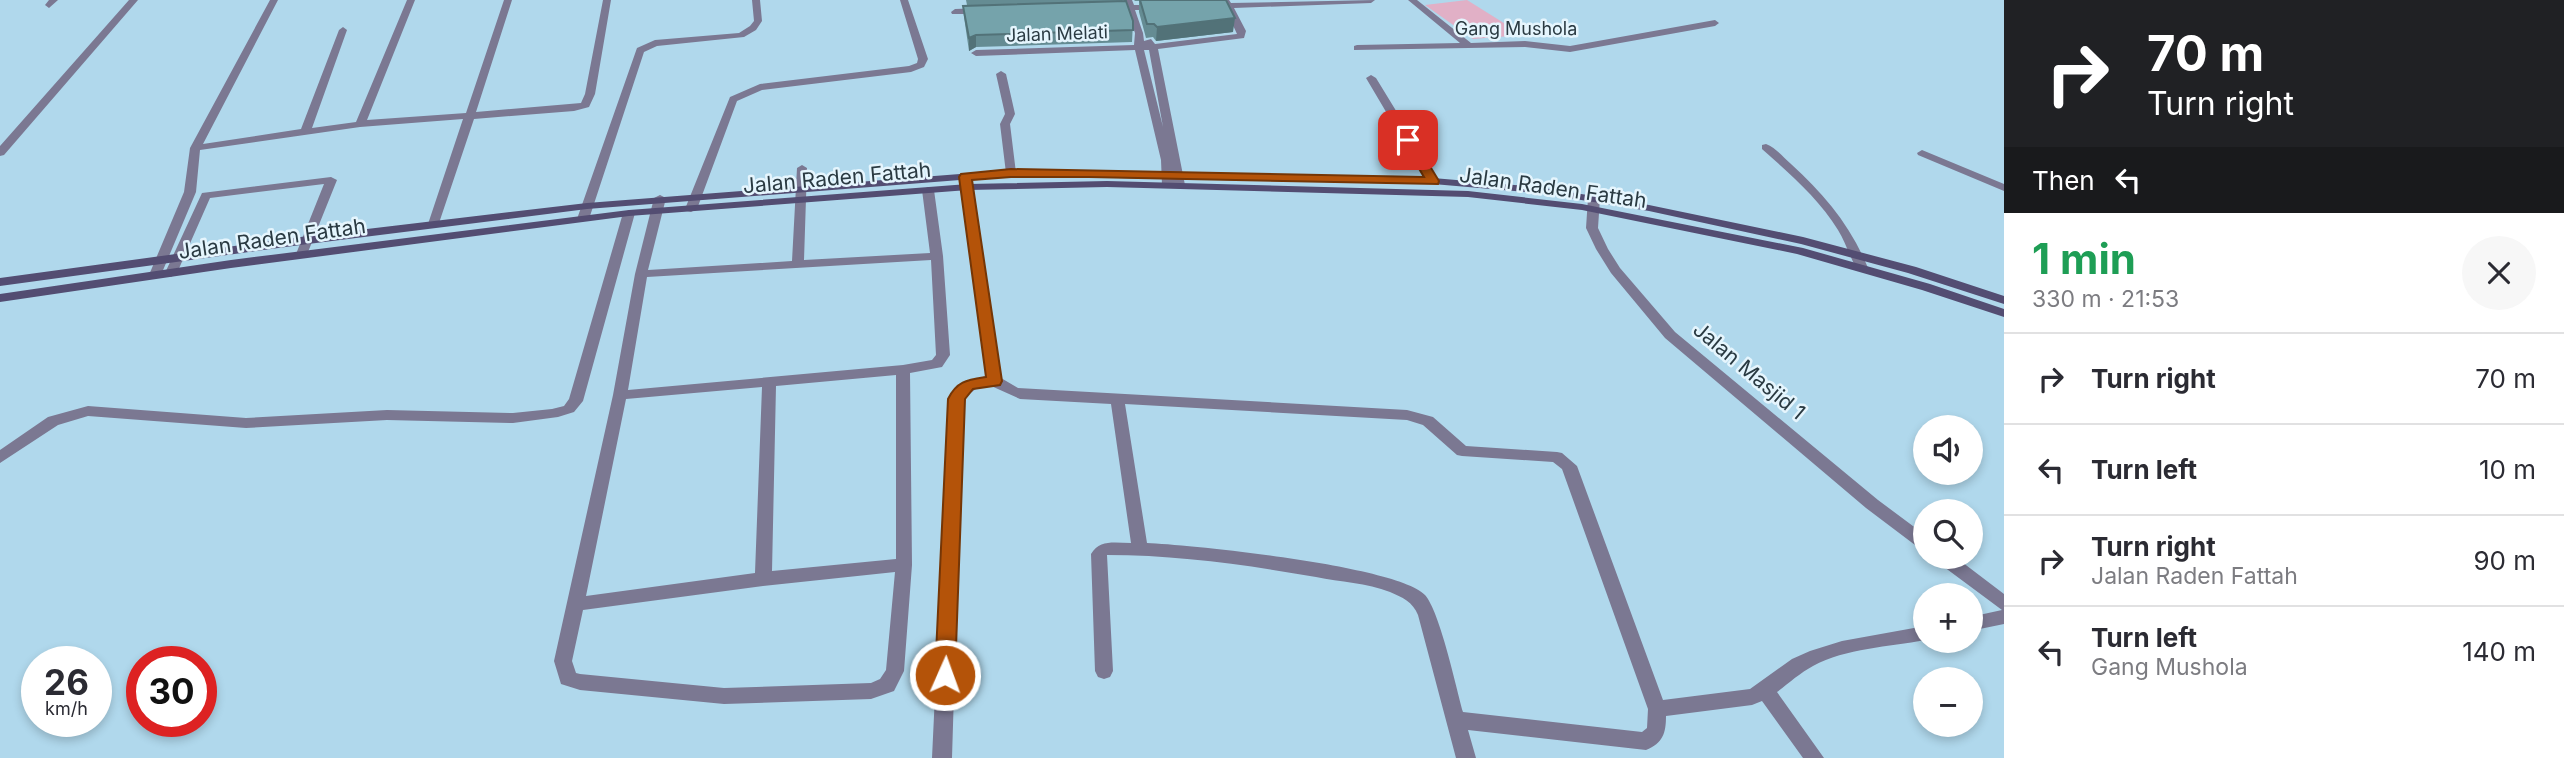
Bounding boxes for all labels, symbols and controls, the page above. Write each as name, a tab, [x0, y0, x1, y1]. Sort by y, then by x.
street label: Gang Mushola	[1455, 18, 1577, 39]
street label: Jalan Melati	[1006, 21, 1108, 46]
text: 70 m	[2147, 24, 2264, 83]
icon: right	[2032, 28, 2123, 119]
text: Turn right	[2147, 84, 2294, 123]
pin	[1378, 110, 1438, 170]
icon: arrive	[1389, 121, 1427, 159]
street label: Jalan Raden Fattah	[742, 157, 932, 198]
icon: left	[2109, 161, 2147, 199]
street label: Jalan Raden Fattah	[1458, 162, 1648, 213]
text: Then	[2032, 165, 2095, 196]
street label: Jalan Raden Fattah	[177, 213, 367, 264]
text: 1 min	[2032, 233, 2136, 284]
button: close	[2462, 236, 2536, 310]
text: 330 m · 21:53	[2032, 285, 2179, 313]
street label: Jalan Masjid 1	[1688, 317, 1810, 425]
icon: right	[2032, 360, 2070, 398]
text: Turn right	[2091, 363, 2216, 394]
text: 70 m	[2475, 363, 2536, 394]
map controls	[1913, 415, 1983, 737]
button: sound	[1913, 415, 1983, 485]
icon: left	[2032, 451, 2070, 489]
text: Turn left	[2091, 454, 2197, 485]
text: 10 m	[2479, 454, 2536, 485]
button: search	[1913, 499, 1983, 569]
text: Turn right	[2091, 531, 2216, 562]
icon: right	[2032, 542, 2070, 580]
text: 90 m	[2473, 545, 2536, 576]
text: Jalan Raden Fattah	[2091, 562, 2298, 590]
button: +	[1913, 583, 1983, 653]
text: Turn left	[2091, 622, 2197, 653]
icon: left	[2032, 633, 2070, 671]
text: 140 m	[2462, 636, 2536, 667]
position arrow	[908, 638, 982, 712]
speed limit sign: 30	[126, 646, 217, 737]
text: Gang Mushola	[2091, 653, 2248, 681]
text: 26	[44, 661, 89, 703]
button: −	[1913, 667, 1983, 737]
text: km/h	[45, 698, 88, 719]

